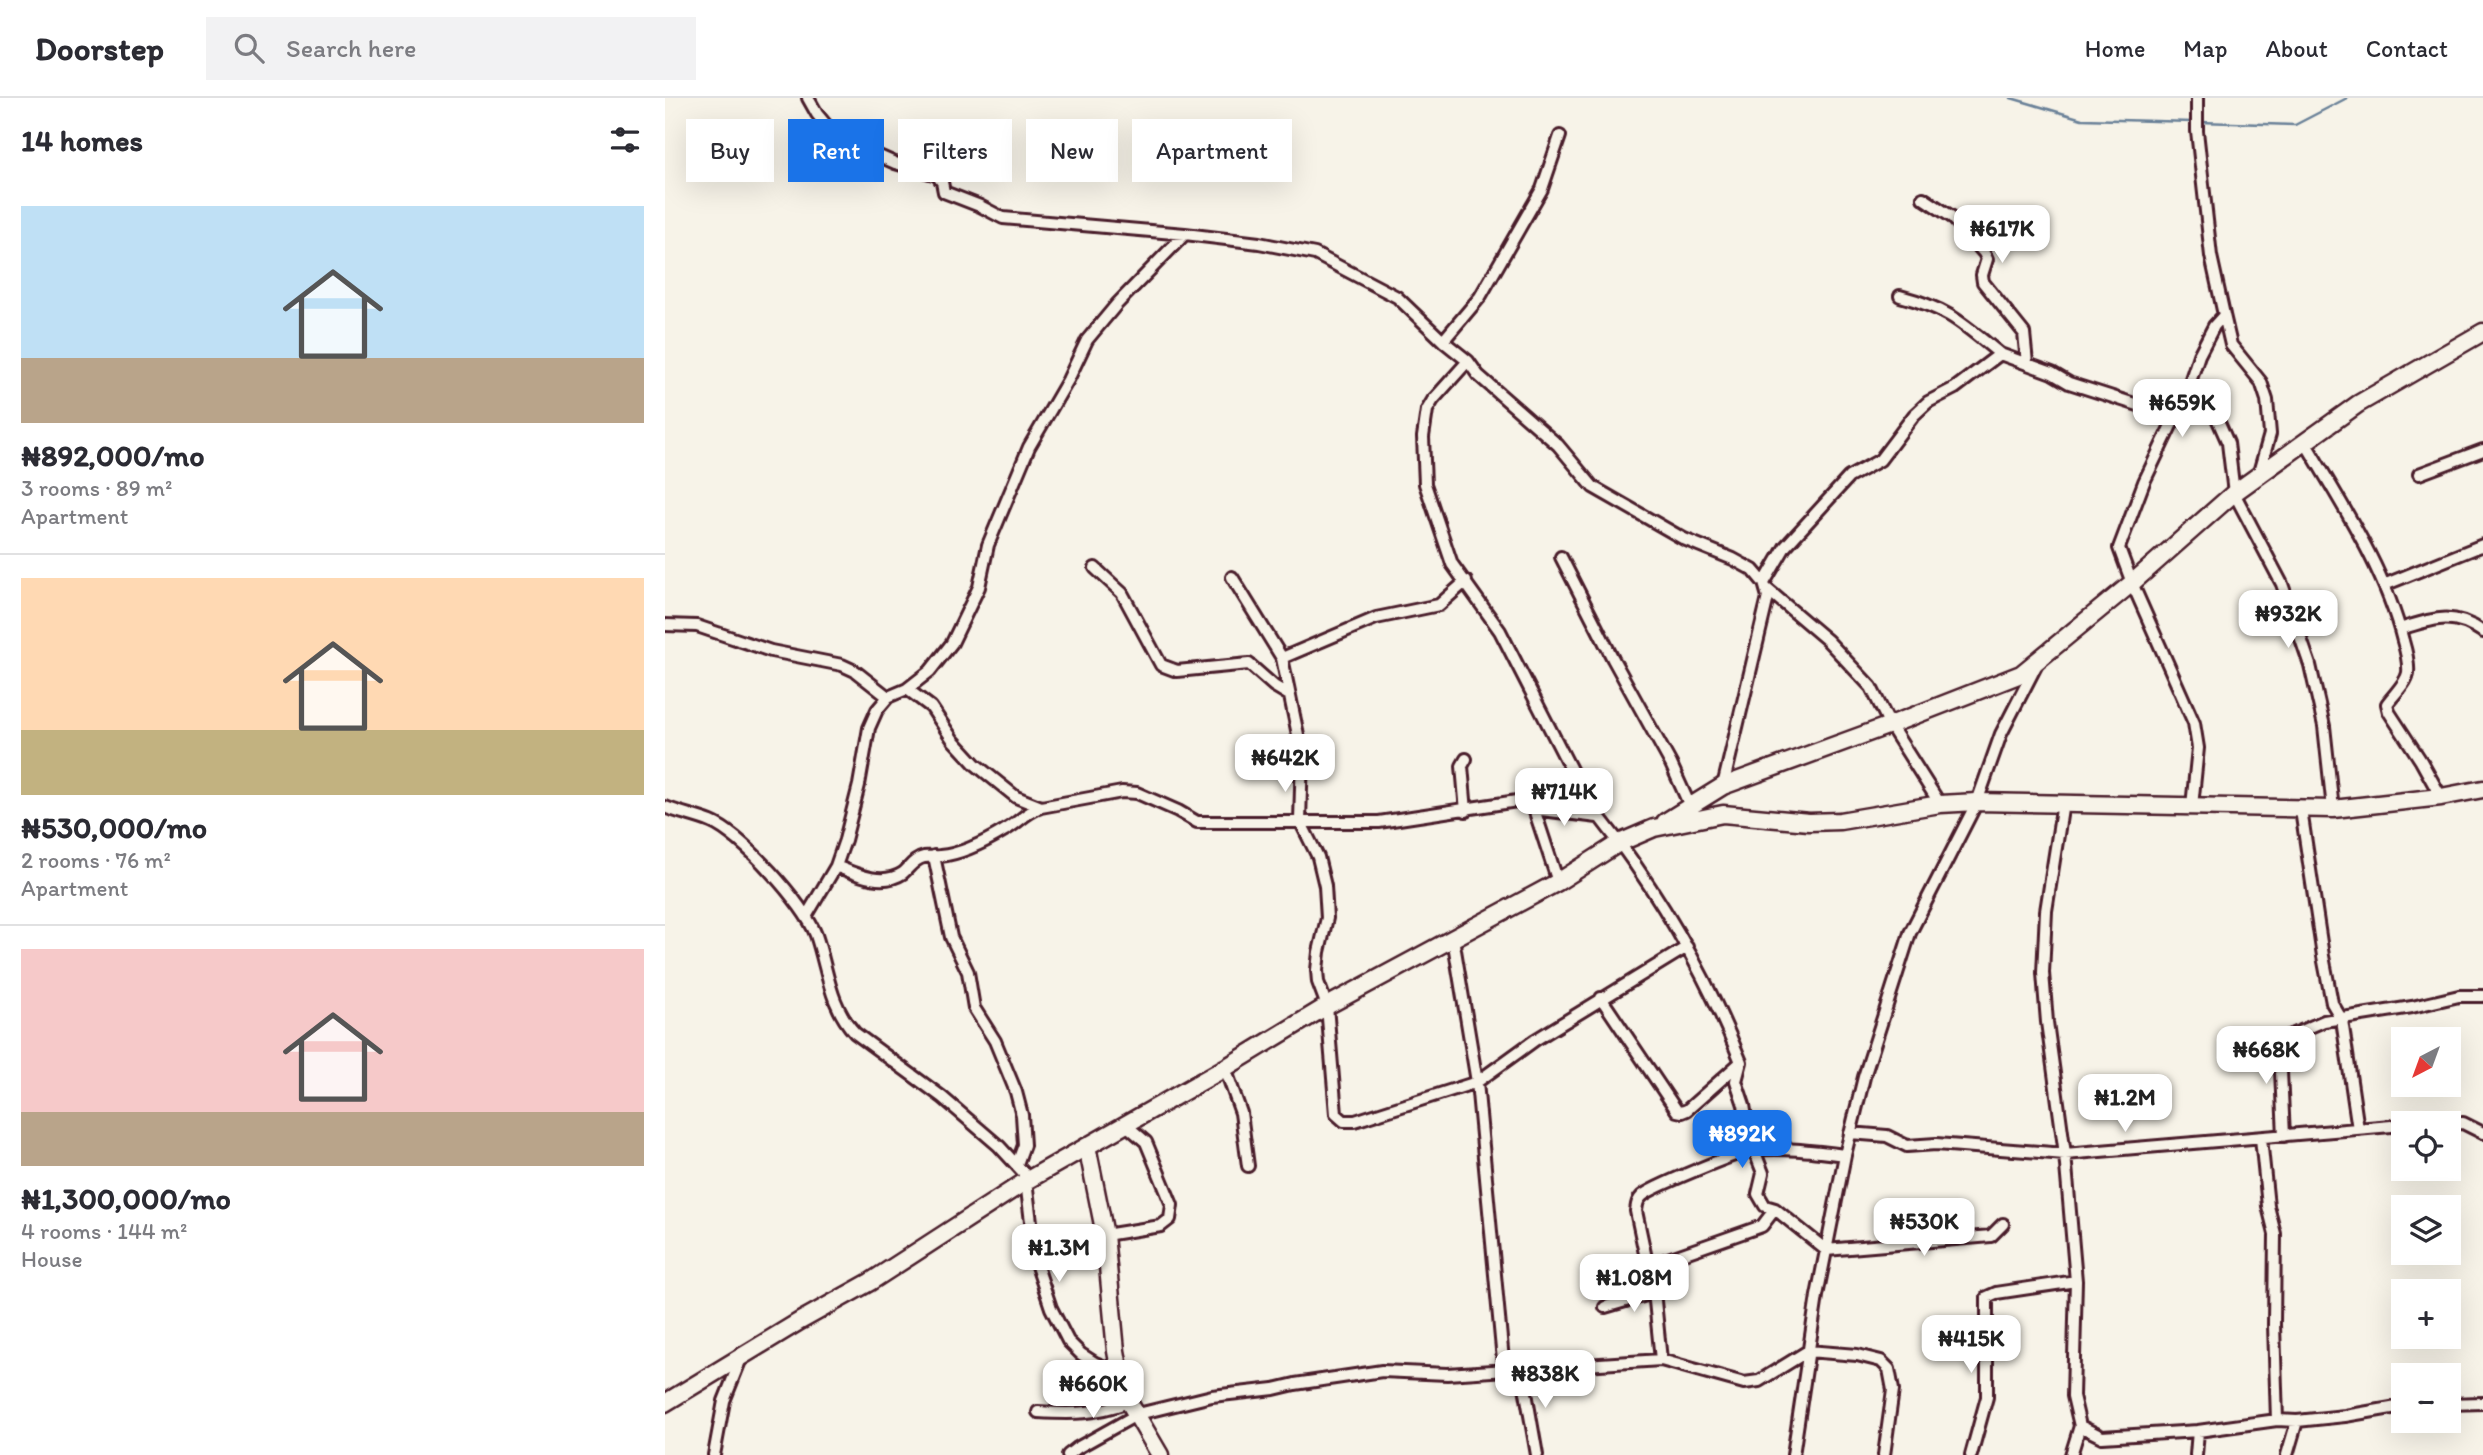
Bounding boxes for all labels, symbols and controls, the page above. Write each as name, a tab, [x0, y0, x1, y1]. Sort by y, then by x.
search box	[206, 17, 696, 80]
text: Doorstep	[35, 29, 164, 68]
icon: search	[230, 29, 268, 67]
text: Search here	[286, 32, 416, 64]
text: Home	[2085, 34, 2145, 63]
text: Map	[2183, 34, 2227, 63]
text: About	[2265, 34, 2328, 63]
text: Contact	[2366, 34, 2448, 63]
chip: Buy	[686, 119, 774, 182]
chip: Rent	[788, 119, 884, 182]
chip: Filters	[898, 119, 1012, 182]
chip: New	[1026, 119, 1118, 182]
chip: Apartment	[1132, 119, 1292, 182]
icon: filters	[606, 121, 644, 159]
text: 14 homes	[21, 122, 143, 159]
pin: ₦617K	[1953, 206, 2051, 265]
text: ₦617K	[1970, 214, 2034, 242]
icon: home	[270, 251, 396, 377]
pin: ₦659K	[2133, 380, 2231, 439]
text: ₦659K	[2149, 388, 2215, 416]
text: ₦892,000/mo	[21, 437, 205, 474]
text: 3 rooms · 89 m²	[21, 474, 172, 502]
text: Apartment	[21, 502, 128, 530]
pin: ₦932K	[2239, 590, 2337, 650]
text: ₦932K	[2255, 599, 2321, 627]
icon: home	[270, 623, 396, 749]
pin: ₦642K	[1236, 734, 1334, 794]
text: ₦642K	[1251, 743, 1319, 771]
pin: ₦714K	[1515, 768, 1613, 828]
text: ₦714K	[1531, 777, 1597, 805]
text: ₦530,000/mo	[21, 809, 207, 846]
text: 2 rooms · 76 m²	[21, 846, 171, 874]
text: Apartment	[21, 874, 128, 902]
icon: home	[270, 994, 396, 1120]
pin: ₦668K	[2217, 1026, 2315, 1086]
north arrow	[2391, 1027, 2461, 1097]
map controls	[2391, 1027, 2461, 1433]
text: ₦668K	[2233, 1035, 2299, 1063]
pin: ₦1.2M	[2076, 1074, 2174, 1134]
text: ₦1.2M	[2094, 1083, 2156, 1111]
pin: ₦892K	[1693, 1110, 1791, 1170]
button: locate	[2391, 1111, 2461, 1181]
text: ₦892K	[1709, 1119, 1775, 1147]
text: ₦1,300,000/mo	[21, 1180, 231, 1217]
button: layers	[2391, 1195, 2461, 1265]
pin: ₦530K	[1875, 1198, 1973, 1258]
text: ₦530K	[1890, 1207, 1958, 1235]
text: 4 rooms · 144 m²	[21, 1217, 187, 1245]
pin: ₦1.3M	[1010, 1224, 1108, 1284]
text: ₦1.3M	[1028, 1233, 1090, 1261]
text: House	[21, 1245, 83, 1273]
pin: ₦1.08M	[1577, 1254, 1691, 1314]
text: ₦1.08M	[1596, 1263, 1672, 1291]
button: +	[2391, 1279, 2461, 1349]
pin: ₦415K	[1922, 1316, 2020, 1375]
text: ₦415K	[1938, 1324, 2004, 1352]
pin: ₦838K	[1496, 1350, 1594, 1410]
text: ₦838K	[1511, 1359, 1579, 1387]
pin: ₦660K	[1044, 1360, 1142, 1420]
button: −	[2391, 1363, 2461, 1433]
text: ₦660K	[1059, 1369, 1127, 1397]

